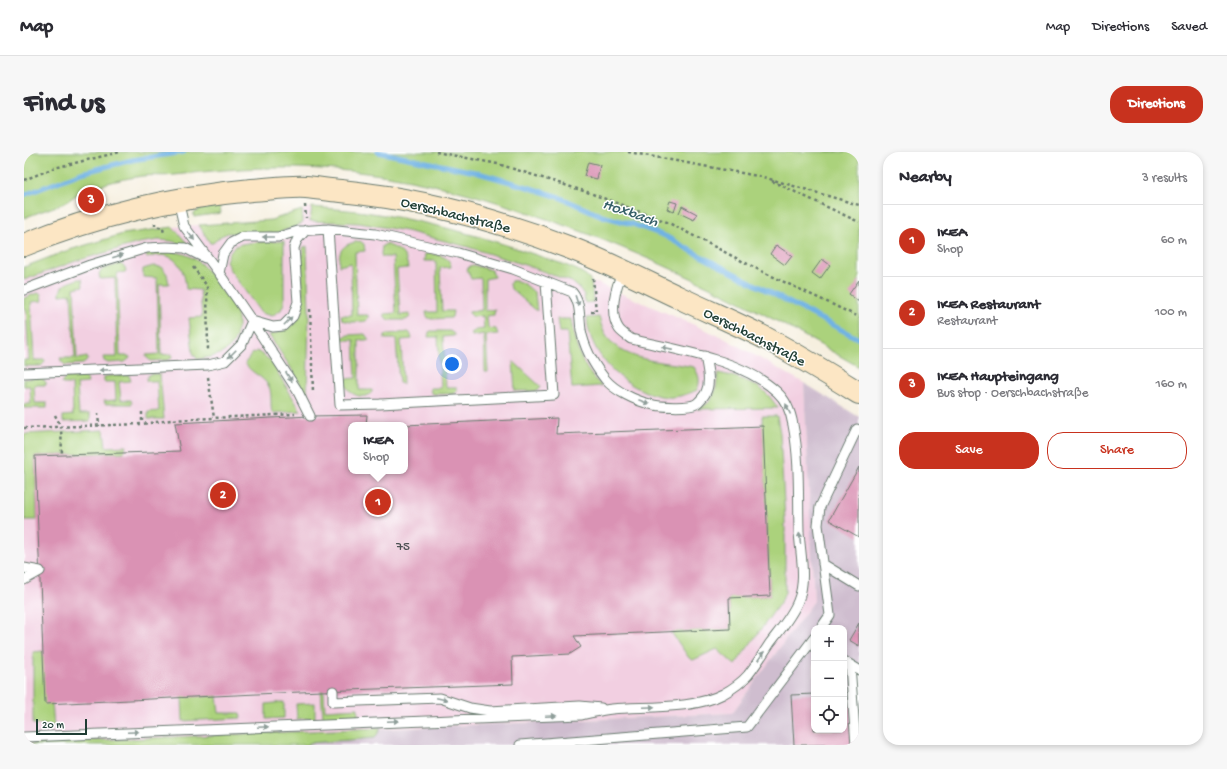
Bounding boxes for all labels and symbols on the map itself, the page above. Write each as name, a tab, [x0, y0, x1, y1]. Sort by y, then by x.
pin: 3	[78, 185, 104, 215]
street label: Oerschbachstraße	[399, 194, 512, 238]
water label: Hoxbach	[600, 196, 660, 233]
one-way arrow	[186, 231, 195, 242]
one-way arrow	[261, 234, 274, 240]
one-way arrow	[113, 253, 125, 259]
one-way arrow	[574, 296, 580, 308]
street label: Oerschbachstraße	[700, 304, 808, 371]
one-way arrow	[283, 316, 293, 326]
one-way arrow	[661, 344, 673, 350]
one-way arrow	[227, 349, 237, 359]
your location	[442, 354, 462, 374]
one-way arrow	[99, 366, 111, 373]
one-way arrow	[285, 371, 292, 383]
one-way arrow	[639, 400, 651, 406]
one-way arrow	[785, 403, 791, 415]
pin: 2	[210, 480, 236, 510]
pin: 1	[365, 487, 391, 517]
one-way arrow	[796, 532, 803, 544]
house number: 75	[395, 540, 410, 555]
one-way arrow	[757, 651, 765, 661]
one-way arrow	[436, 697, 448, 703]
one-way arrow	[643, 703, 655, 710]
one-way arrow	[545, 712, 557, 719]
scale bar	[36, 717, 87, 736]
one-way arrow	[387, 718, 399, 725]
one-way arrow	[257, 724, 270, 730]
one-way arrow	[127, 729, 139, 736]

